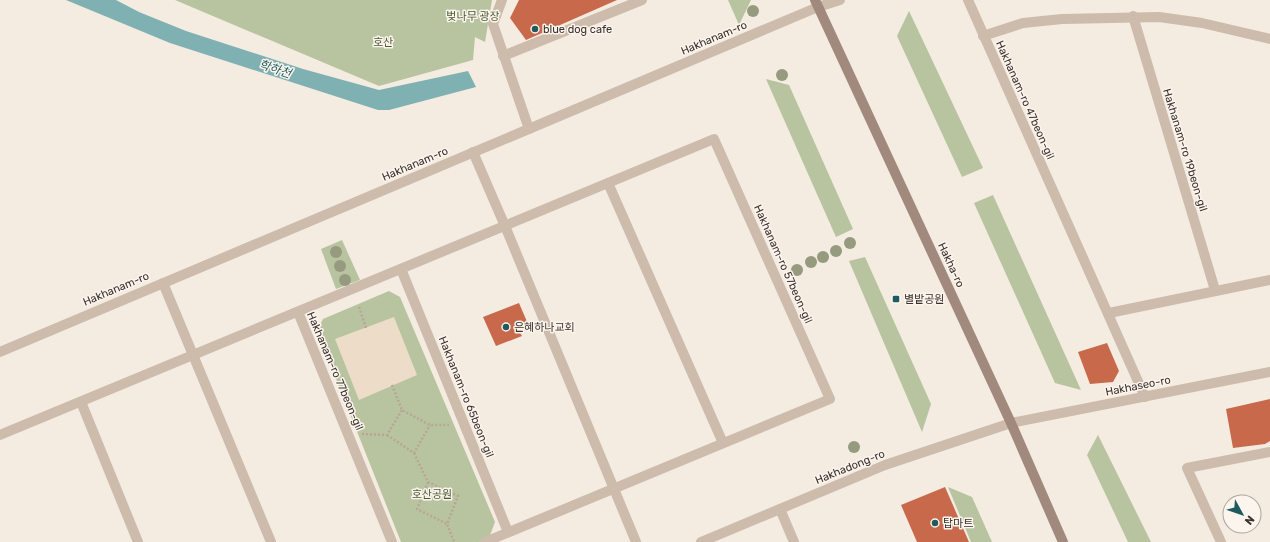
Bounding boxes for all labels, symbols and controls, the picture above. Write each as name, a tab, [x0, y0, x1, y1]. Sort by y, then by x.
park label: 벚나무 광장	[446, 10, 500, 23]
street label: Hakhanam-ro	[679, 18, 749, 58]
place label: blue dog cafe	[543, 23, 612, 36]
marker: blue dog cafe	[530, 24, 540, 34]
park label: 호산	[373, 36, 393, 49]
street label: Hakhanam-ro 47beon-gil	[993, 39, 1057, 161]
water label: 학하천	[257, 57, 295, 81]
street label: Hakhanam-ro 19beon-gil	[1160, 87, 1210, 213]
street label: Hakhanam-ro	[380, 144, 450, 184]
street label: Hakhanam-ro 57beon-gil	[751, 203, 815, 325]
street label: Hakha-ro	[935, 240, 967, 290]
street label: Hakhanam-ro	[81, 269, 151, 309]
place label: 별밭공원	[904, 293, 944, 306]
marker: 별밭공원	[891, 294, 901, 304]
street label: Hakhanam-ro 77beon-gil	[304, 310, 366, 432]
place label: 은혜하나교회	[514, 321, 575, 334]
marker: 은혜하나교회	[501, 322, 511, 332]
street label: Hakhanam-ro 65beon-gil	[436, 335, 496, 459]
street label: Hakhaseo-ro	[1104, 373, 1172, 399]
street label: Hakhadong-ro	[813, 447, 887, 487]
park label: 호산공원	[412, 488, 452, 501]
north arrow	[1222, 494, 1262, 534]
text: N	[1242, 513, 1257, 527]
place label: 탑마트	[943, 517, 973, 530]
marker: 탑마트	[930, 518, 940, 528]

